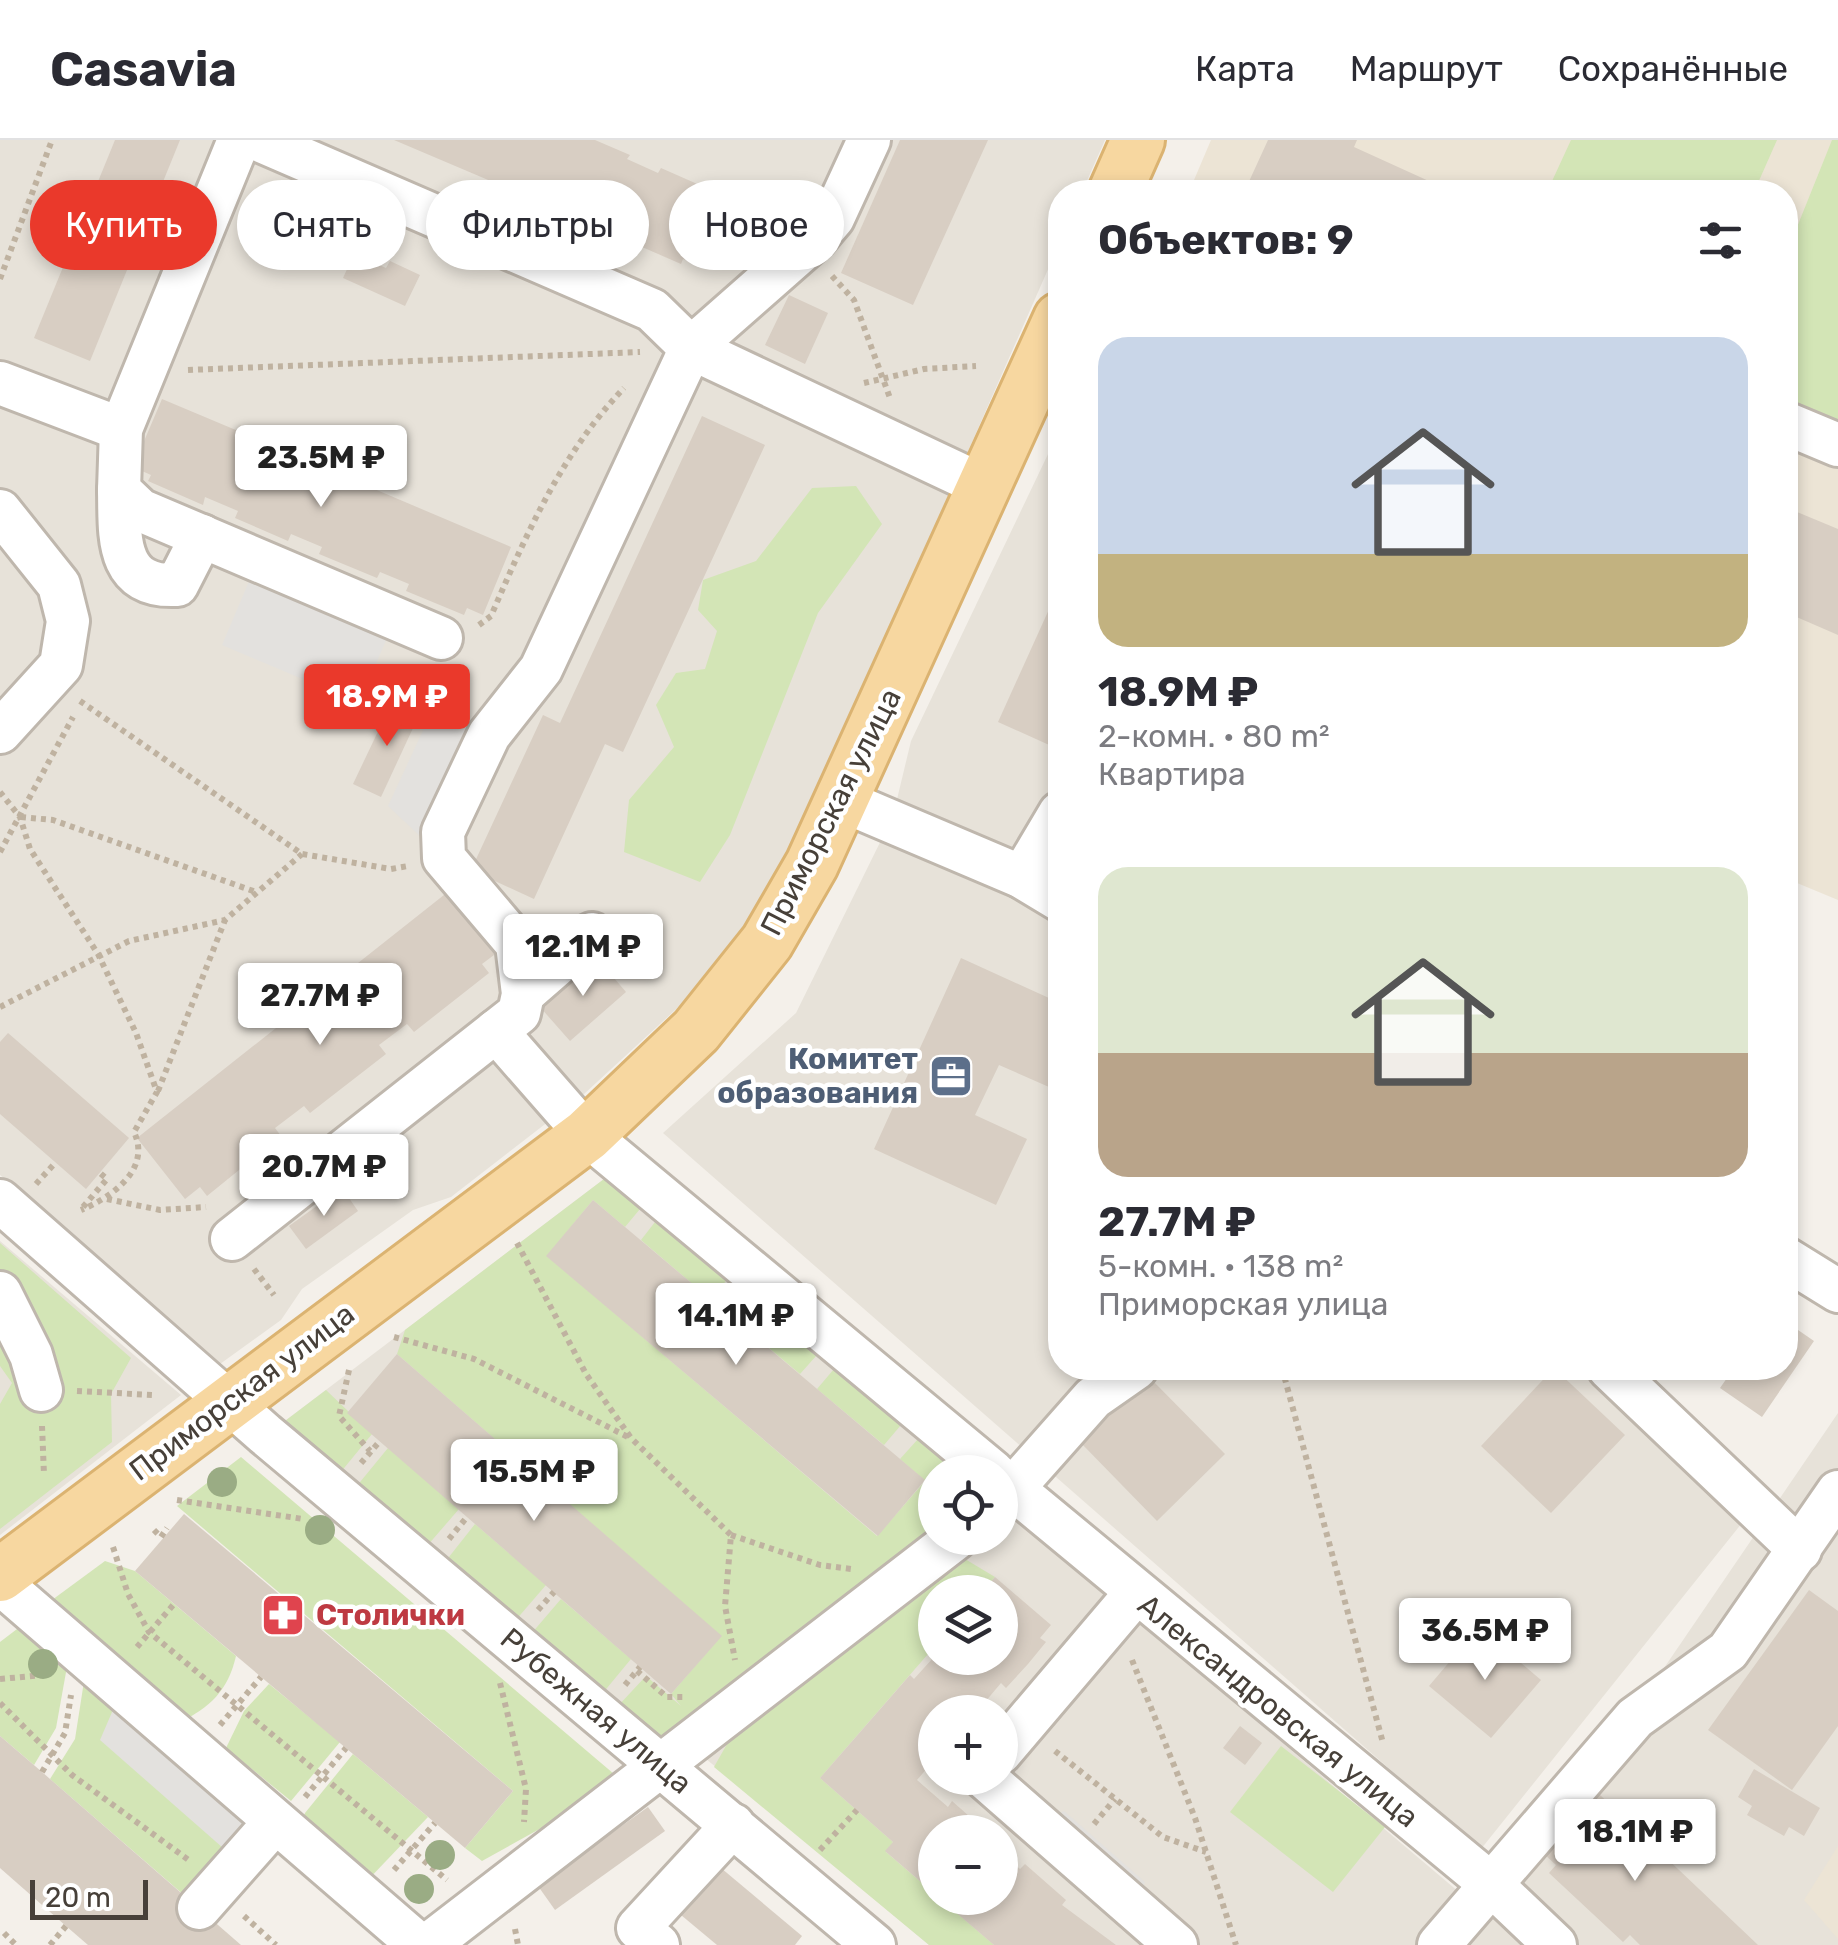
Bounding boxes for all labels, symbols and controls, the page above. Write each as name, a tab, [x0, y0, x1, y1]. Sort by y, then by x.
text: Casavia	[50, 41, 237, 98]
text: Карта	[1195, 48, 1295, 90]
text: Маршрут	[1350, 48, 1503, 90]
text: Сохранённые	[1558, 48, 1788, 90]
chip: Купить	[30, 180, 217, 270]
chip: Снять	[237, 180, 406, 270]
chip: Фильтры	[426, 180, 649, 270]
chip: Новое	[669, 180, 844, 270]
icon: filters	[1693, 213, 1748, 268]
text: Объектов: 9	[1098, 215, 1354, 265]
icon: home	[1333, 402, 1513, 582]
pin: 23.5M ₽	[229, 425, 413, 510]
text: 23.5M ₽	[257, 438, 385, 476]
pin: 18.9M ₽	[295, 664, 479, 749]
text: 18.9M ₽	[1098, 667, 1258, 717]
text: 18.9M ₽	[326, 677, 448, 715]
street label: Приморская улица	[753, 683, 909, 941]
text: 2-комн. · 80 m²	[1098, 717, 1330, 755]
text: Квартира	[1098, 755, 1246, 793]
pin: 12.1M ₽	[491, 914, 675, 999]
text: 12.1M ₽	[525, 927, 641, 965]
icon: home	[1333, 932, 1513, 1112]
pin: 27.7M ₽	[228, 963, 412, 1048]
text: 27.7M ₽	[260, 976, 380, 1014]
place label: Комитет образования	[717, 1041, 919, 1111]
office icon: Комитет образования	[928, 1053, 974, 1099]
pin: 20.7M ₽	[232, 1134, 416, 1219]
text: 20.7M ₽	[261, 1147, 387, 1185]
text: 27.7M ₽	[1098, 1197, 1256, 1247]
text: 5-комн. · 138 m²	[1098, 1247, 1343, 1285]
pin: 14.1M ₽	[644, 1283, 828, 1368]
text: Приморская улица	[1098, 1285, 1388, 1323]
street label: Приморская улица	[122, 1296, 362, 1488]
text: 14.1M ₽	[678, 1296, 794, 1334]
pin: 15.5M ₽	[442, 1439, 626, 1524]
text: 15.5M ₽	[473, 1452, 595, 1490]
map controls	[918, 1455, 1018, 1915]
button: locate	[918, 1455, 1018, 1555]
button: layers	[918, 1575, 1018, 1675]
street label: Александровская улица	[1131, 1587, 1425, 1835]
pharmacy icon: Столички	[260, 1592, 306, 1638]
place label: Столички	[316, 1597, 465, 1633]
pin: 36.5M ₽	[1393, 1598, 1577, 1683]
text: 36.5M ₽	[1421, 1611, 1549, 1649]
street label: Рубежная улица	[493, 1620, 699, 1802]
button: +	[918, 1695, 1018, 1795]
pin: 18.1M ₽	[1543, 1799, 1727, 1884]
text: 18.1M ₽	[1577, 1812, 1693, 1850]
button: −	[918, 1815, 1018, 1915]
scale bar	[30, 1875, 148, 1920]
text: 20 m	[45, 1881, 111, 1914]

